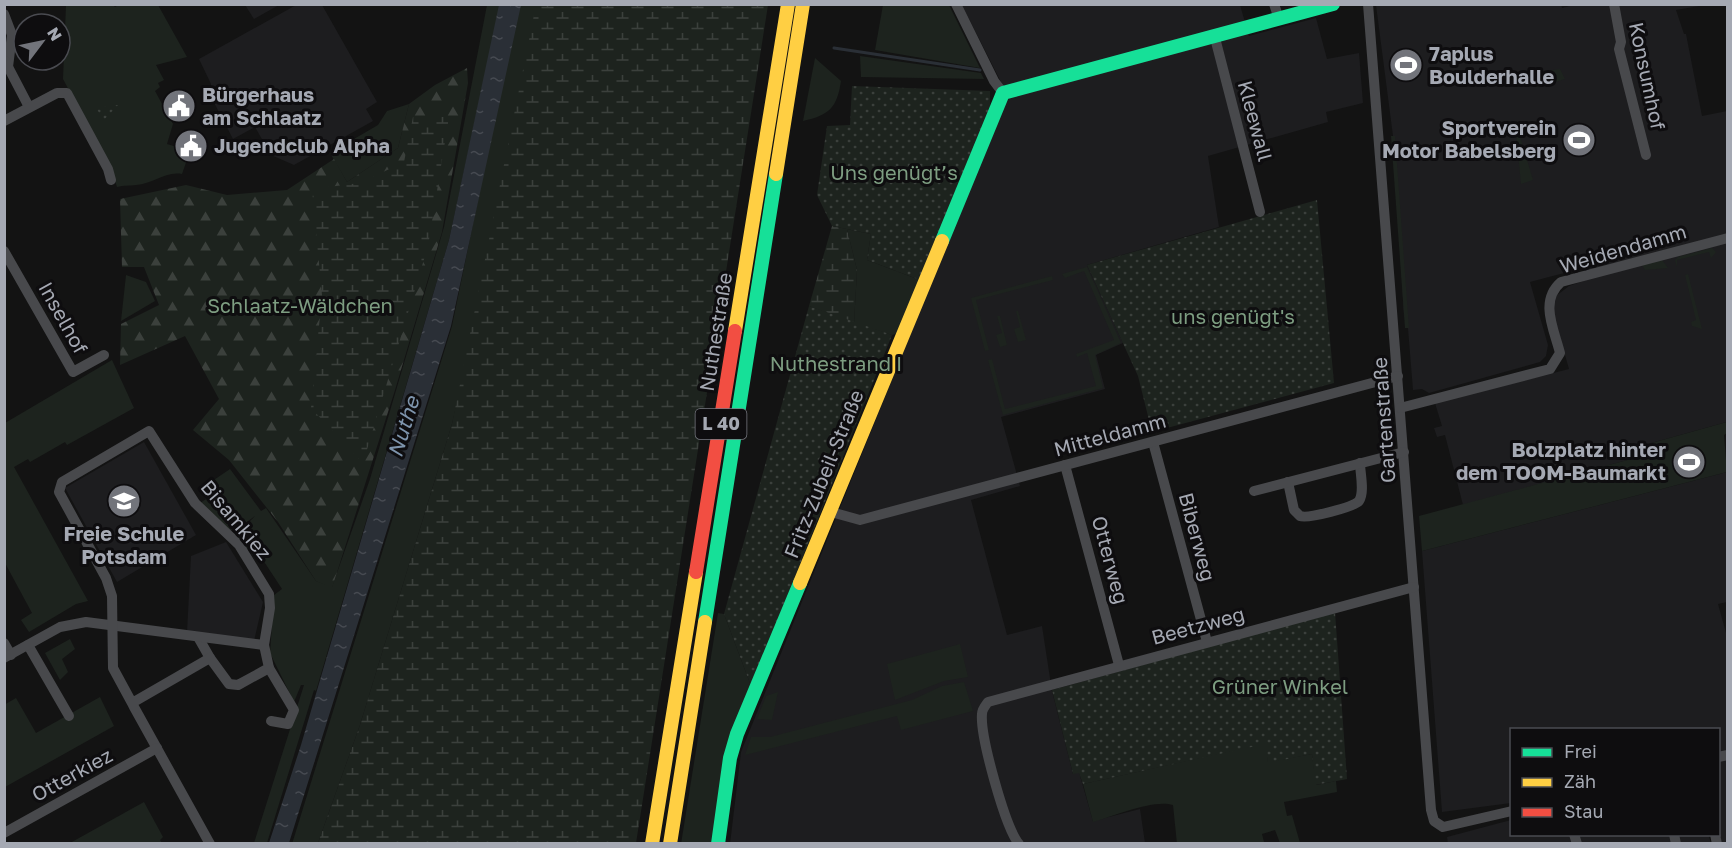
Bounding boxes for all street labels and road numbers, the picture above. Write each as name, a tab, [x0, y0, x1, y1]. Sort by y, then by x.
street label: Konsumhof	[1625, 20, 1671, 132]
street label: Kleewall	[1234, 78, 1278, 164]
street label: Weidendamm	[1557, 219, 1689, 278]
street label: Nuthestraße	[694, 271, 736, 393]
street label: Inselhof	[34, 277, 93, 358]
street label: Gartenstraße	[1367, 356, 1399, 484]
street label: Fritz-Zubeil-Straße	[778, 386, 868, 561]
street label: Mitteldamm	[1051, 408, 1168, 461]
road number: L 40	[696, 409, 746, 439]
street label: Bisamkiez	[196, 475, 277, 564]
street label: Biberweg	[1175, 490, 1221, 584]
street label: Otterweg	[1088, 513, 1134, 606]
street label: Beetzweg	[1149, 601, 1247, 649]
street label: Otterkiez	[27, 742, 116, 806]

